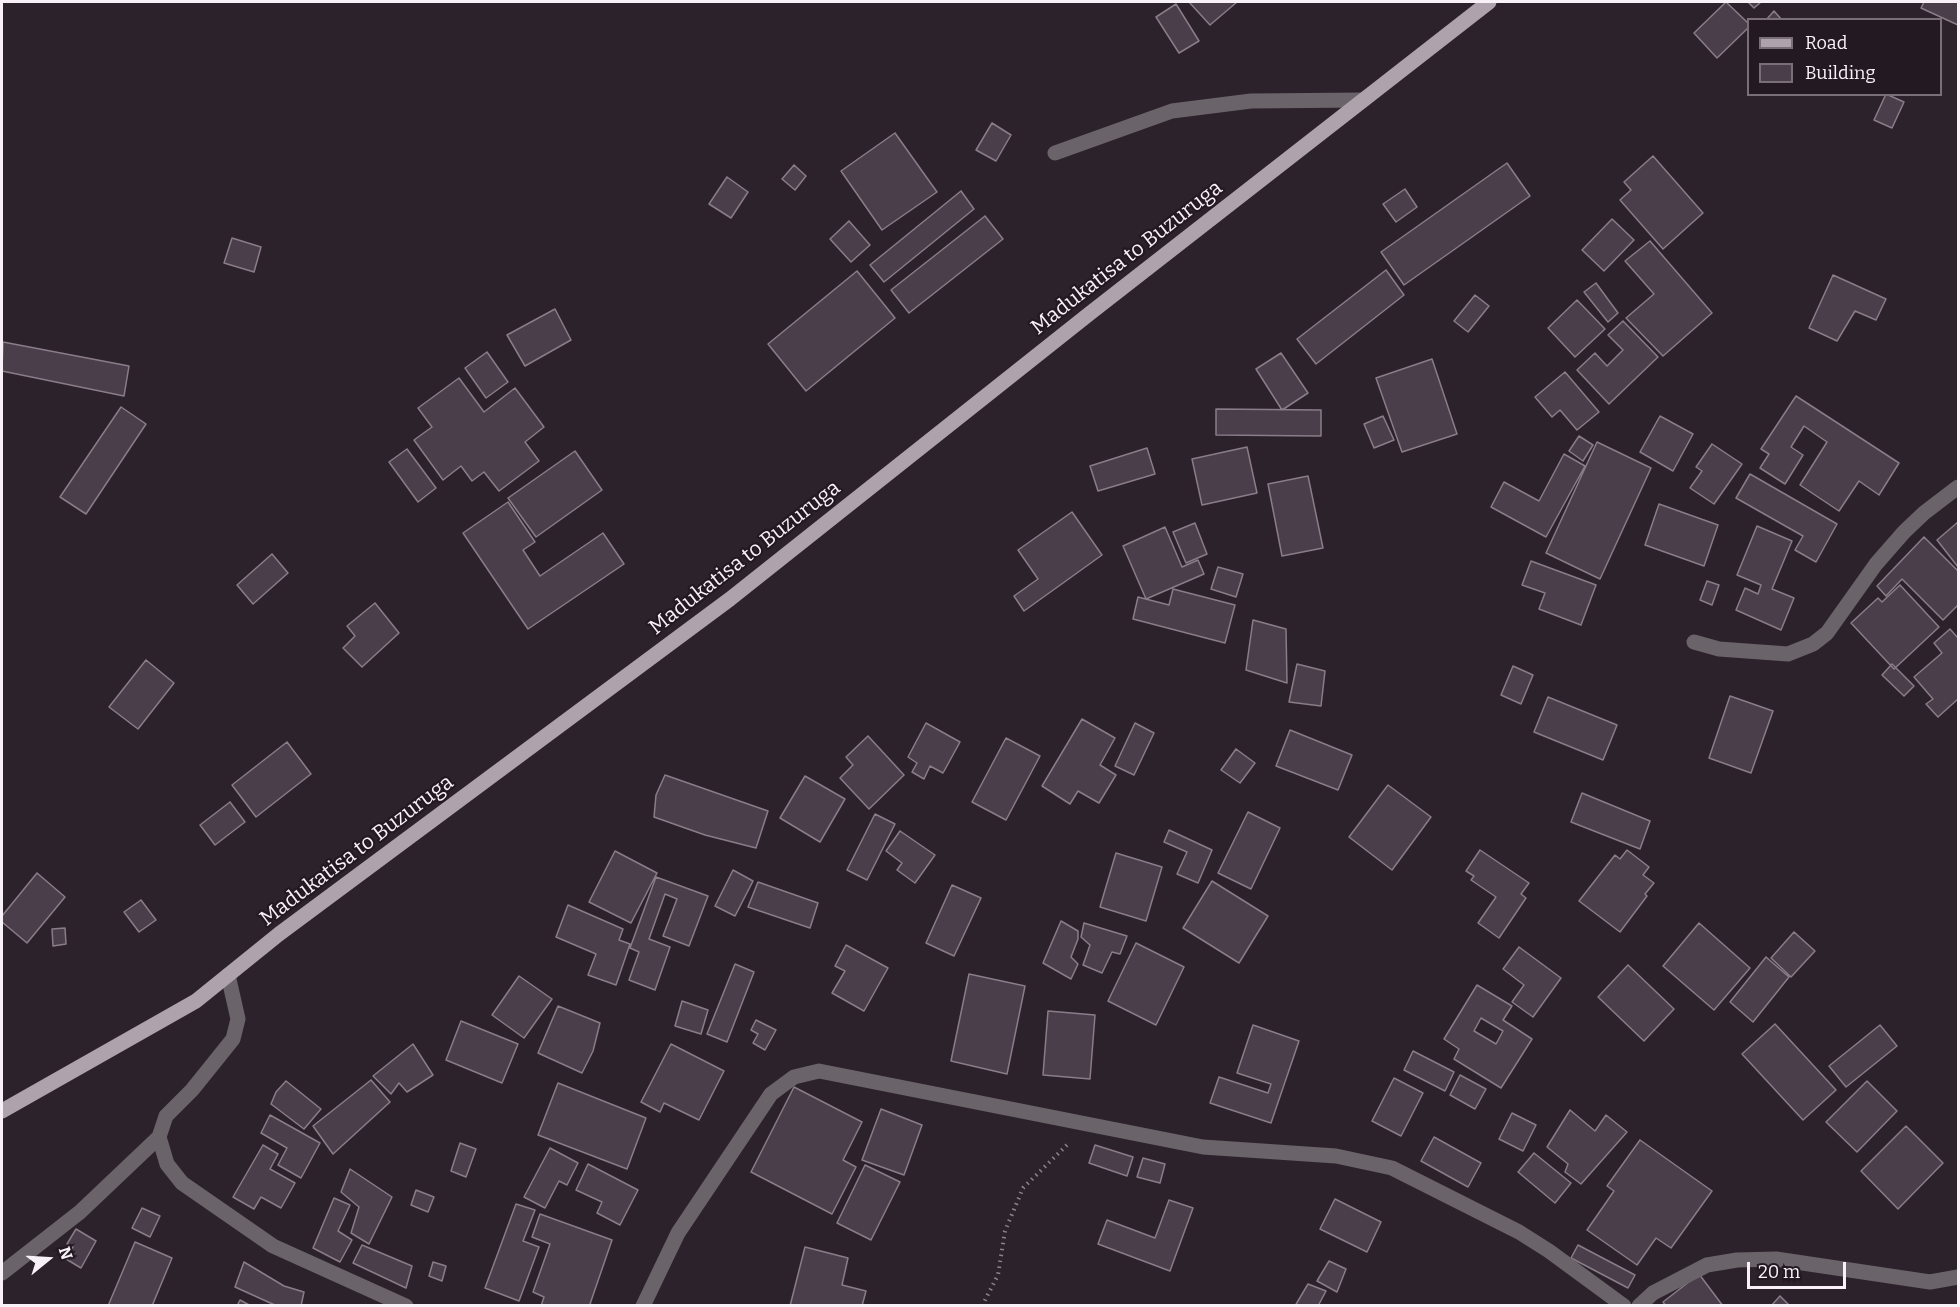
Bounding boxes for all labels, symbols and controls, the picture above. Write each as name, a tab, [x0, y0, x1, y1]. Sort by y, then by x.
legend	[1747, 18, 1942, 96]
text: Road	[1805, 32, 1847, 54]
text: Building	[1805, 62, 1876, 84]
street label: Madukatisa to Buzuruga	[1026, 176, 1228, 340]
street label: Madukatisa to Buzuruga	[644, 476, 846, 640]
street label: Madukatisa to Buzuruga	[255, 770, 459, 932]
north arrow	[18, 1229, 78, 1289]
text: N	[55, 1244, 77, 1262]
scale bar	[1750, 1250, 1849, 1288]
text: 20 m	[1758, 1261, 1800, 1283]

